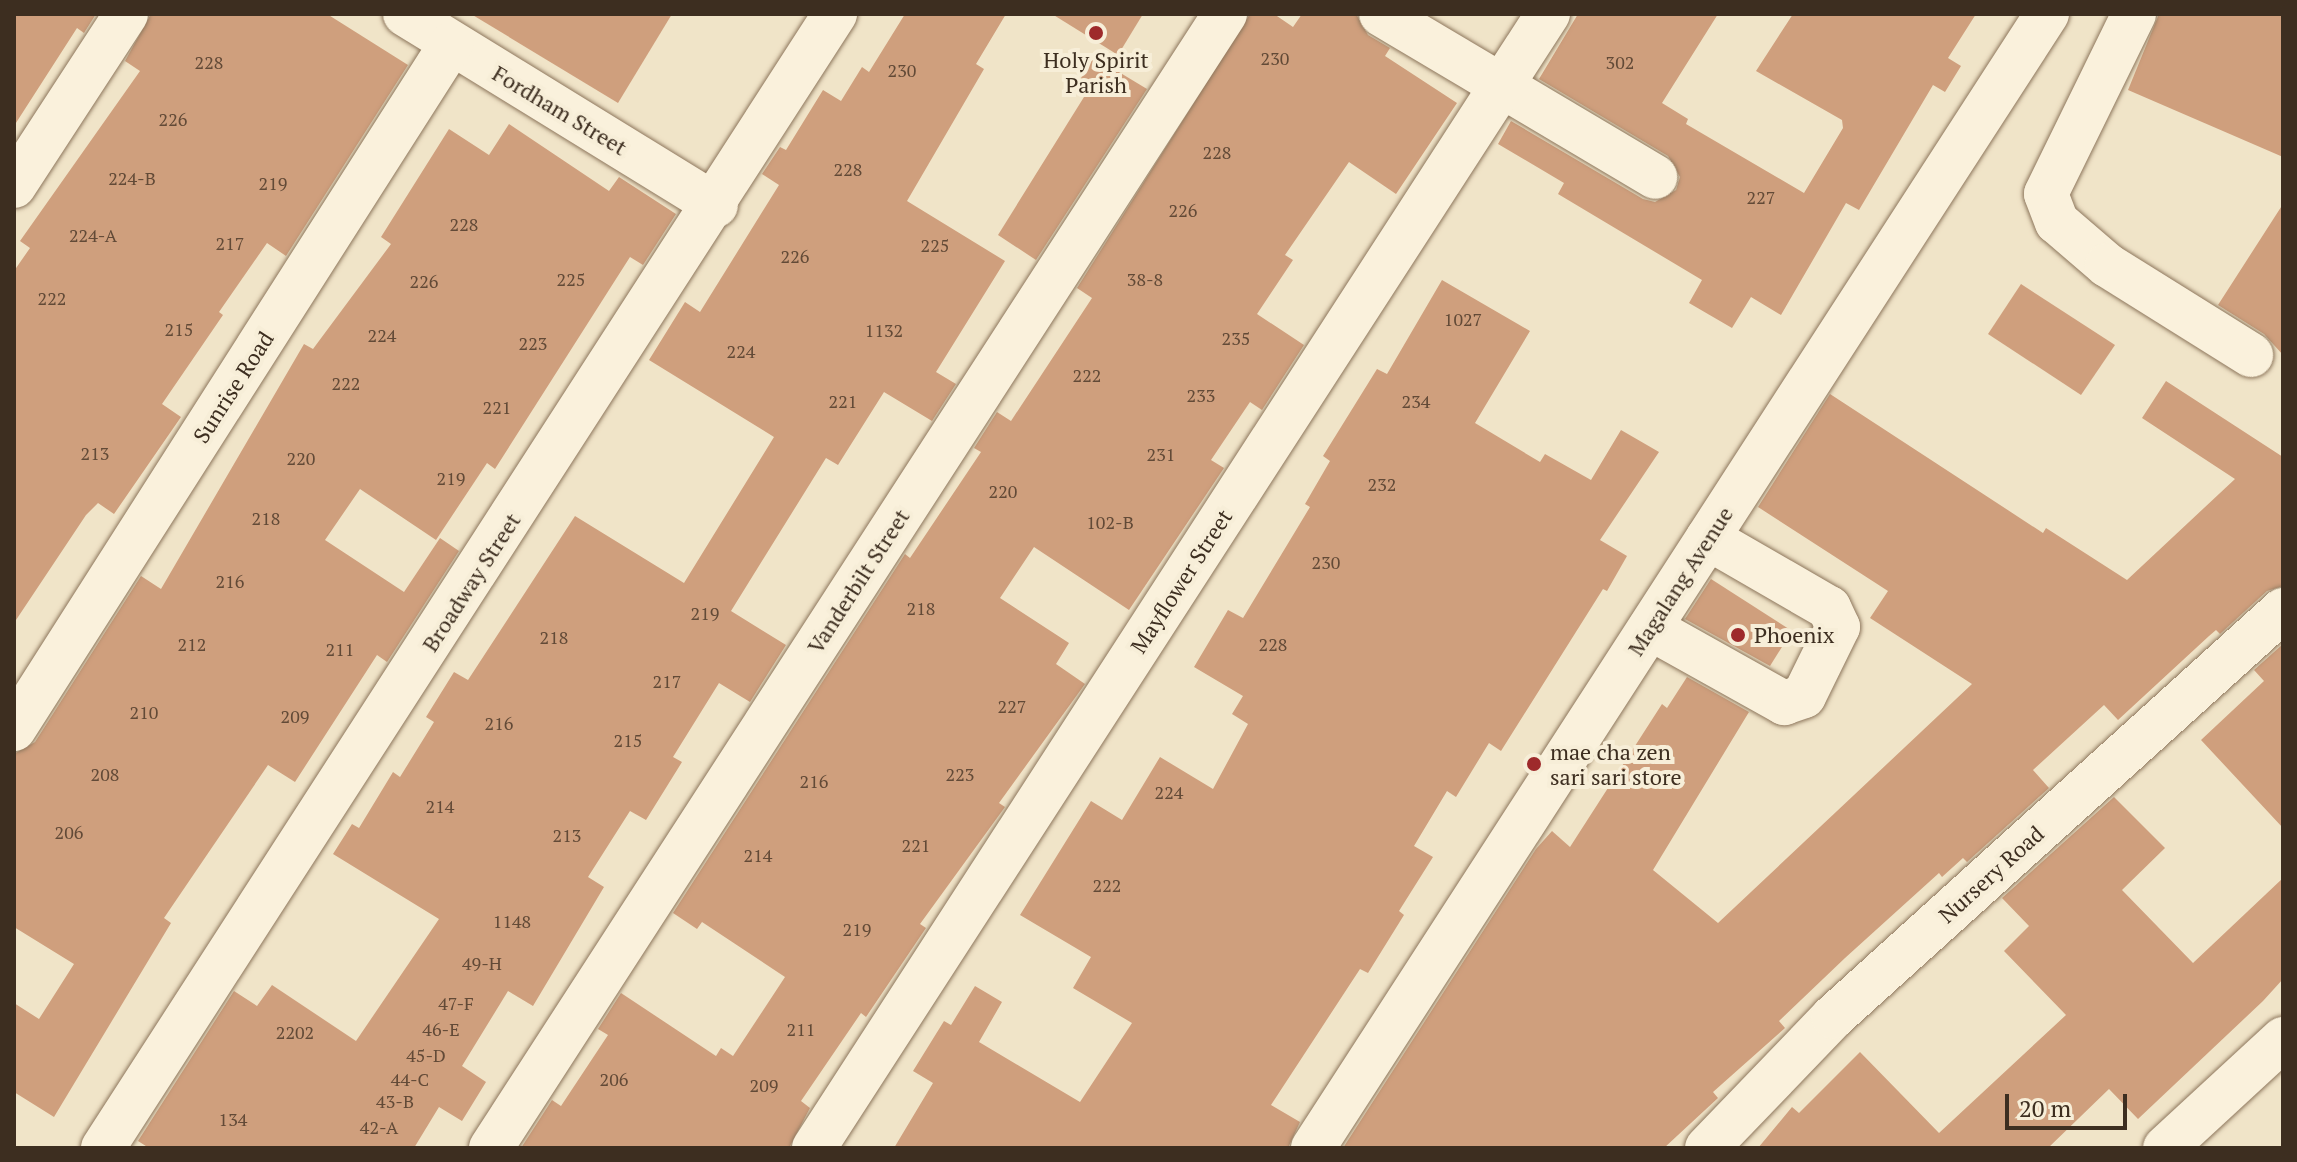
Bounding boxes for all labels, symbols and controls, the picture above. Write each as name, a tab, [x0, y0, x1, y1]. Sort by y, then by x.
marker: Holy Spirit Parish	[1087, 24, 1105, 42]
place label: Holy Spirit Parish	[1043, 46, 1149, 98]
house number: 230	[1261, 47, 1289, 69]
house number: 228	[195, 51, 223, 73]
house number: 302	[1606, 51, 1634, 73]
house number: 230	[888, 59, 916, 81]
street label: Fordham Street	[488, 60, 632, 160]
house number: 226	[159, 108, 187, 130]
house number: 228	[1203, 141, 1231, 163]
house number: 228	[834, 158, 862, 180]
house number: 224-B	[108, 167, 156, 189]
house number: 219	[259, 172, 287, 194]
house number: 227	[1747, 186, 1775, 208]
house number: 226	[1169, 199, 1197, 221]
house number: 228	[450, 213, 478, 235]
house number: 224-A	[69, 224, 117, 246]
house number: 217	[216, 232, 244, 254]
house number: 225	[921, 234, 949, 256]
house number: 226	[781, 245, 809, 267]
house number: 225	[557, 268, 585, 290]
house number: 38-8	[1127, 268, 1163, 290]
house number: 226	[410, 270, 438, 292]
house number: 222	[38, 287, 66, 309]
house number: 1027	[1444, 308, 1482, 330]
house number: 215	[165, 318, 193, 340]
house number: 1132	[865, 319, 903, 341]
house number: 224	[368, 324, 396, 346]
street label: Sunrise Road	[187, 326, 279, 448]
house number: 235	[1222, 327, 1250, 349]
house number: 223	[519, 332, 547, 354]
house number: 224	[727, 340, 755, 362]
house number: 222	[1073, 364, 1101, 386]
house number: 222	[332, 372, 360, 394]
house number: 233	[1187, 384, 1215, 406]
house number: 221	[829, 390, 857, 412]
house number: 234	[1402, 390, 1430, 412]
house number: 221	[483, 396, 511, 418]
house number: 213	[81, 442, 109, 464]
house number: 231	[1147, 443, 1175, 465]
house number: 220	[287, 447, 315, 469]
house number: 219	[437, 467, 465, 489]
house number: 232	[1368, 473, 1396, 495]
house number: 220	[989, 480, 1017, 502]
street label: Magalang Avenue	[1622, 501, 1738, 661]
street label: Vanderbilt Street	[802, 504, 914, 658]
street label: Mayflower Street	[1125, 504, 1237, 658]
house number: 218	[252, 507, 280, 529]
street label: Broadway Street	[416, 508, 526, 656]
house number: 102-B	[1086, 511, 1134, 533]
house number: 230	[1312, 551, 1340, 573]
house number: 216	[216, 570, 244, 592]
house number: 218	[907, 597, 935, 619]
house number: 219	[691, 602, 719, 624]
place label: Phoenix	[1754, 622, 1834, 648]
house number: 218	[540, 626, 568, 648]
marker: Phoenix	[1729, 626, 1747, 644]
house number: 212	[178, 633, 206, 655]
house number: 228	[1259, 633, 1287, 655]
house number: 211	[326, 638, 354, 660]
house number: 217	[653, 670, 681, 692]
house number: 227	[998, 695, 1026, 717]
house number: 210	[130, 701, 158, 723]
house number: 209	[281, 705, 309, 727]
house number: 216	[485, 712, 513, 734]
house number: 215	[614, 729, 642, 751]
place label: mae cha zen sari sari store	[1550, 738, 1681, 790]
marker: mae cha zen sari sari store	[1525, 755, 1543, 773]
house number: 208	[91, 763, 119, 785]
house number: 223	[946, 763, 974, 785]
house number: 216	[800, 770, 828, 792]
house number: 224	[1155, 781, 1183, 803]
house number: 214	[426, 795, 454, 817]
street label: Nursery Road	[1933, 820, 2049, 928]
house number: 206	[55, 821, 83, 843]
house number: 213	[553, 824, 581, 846]
house number: 221	[902, 834, 930, 856]
house number: 214	[744, 844, 772, 866]
house number: 222	[1093, 874, 1121, 896]
house number: 1148	[493, 910, 531, 932]
house number: 219	[843, 918, 871, 940]
house number: 49-H	[462, 952, 502, 974]
house number: 47-F	[438, 992, 474, 1014]
house number: 46-E	[422, 1018, 460, 1040]
house number: 211	[787, 1018, 815, 1040]
house number: 2202	[276, 1021, 314, 1043]
house number: 45-D	[406, 1044, 446, 1066]
house number: 44-C	[391, 1068, 429, 1090]
house number: 206	[600, 1068, 628, 1090]
house number: 209	[750, 1074, 778, 1096]
scale bar	[2009, 1078, 2131, 1128]
house number: 43-B	[376, 1090, 414, 1112]
text: 20 m	[2019, 1092, 2071, 1124]
house number: 134	[219, 1108, 247, 1130]
house number: 42-A	[360, 1116, 398, 1138]

